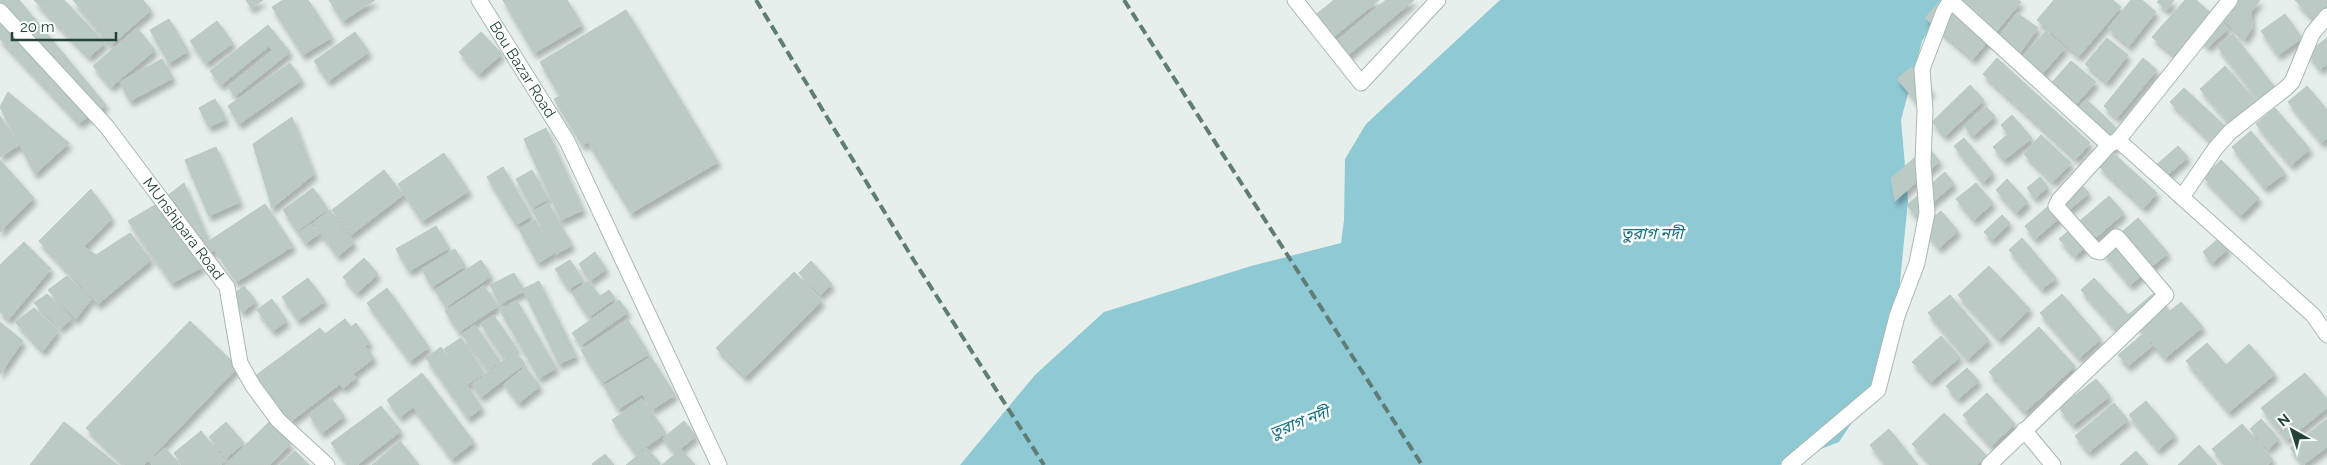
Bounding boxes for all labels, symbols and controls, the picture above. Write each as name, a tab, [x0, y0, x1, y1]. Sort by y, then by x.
scale bar	[12, 10, 116, 42]
text: 20 m	[20, 18, 55, 36]
street label: Bou Bazar Road	[486, 18, 559, 121]
street label: MUnshipara Road	[139, 174, 227, 283]
water label: তুরাগ নদী	[1621, 224, 1686, 243]
water label: তুরাগ নদী	[1267, 401, 1334, 443]
north arrow	[2267, 405, 2317, 455]
text: N	[2275, 410, 2293, 429]

